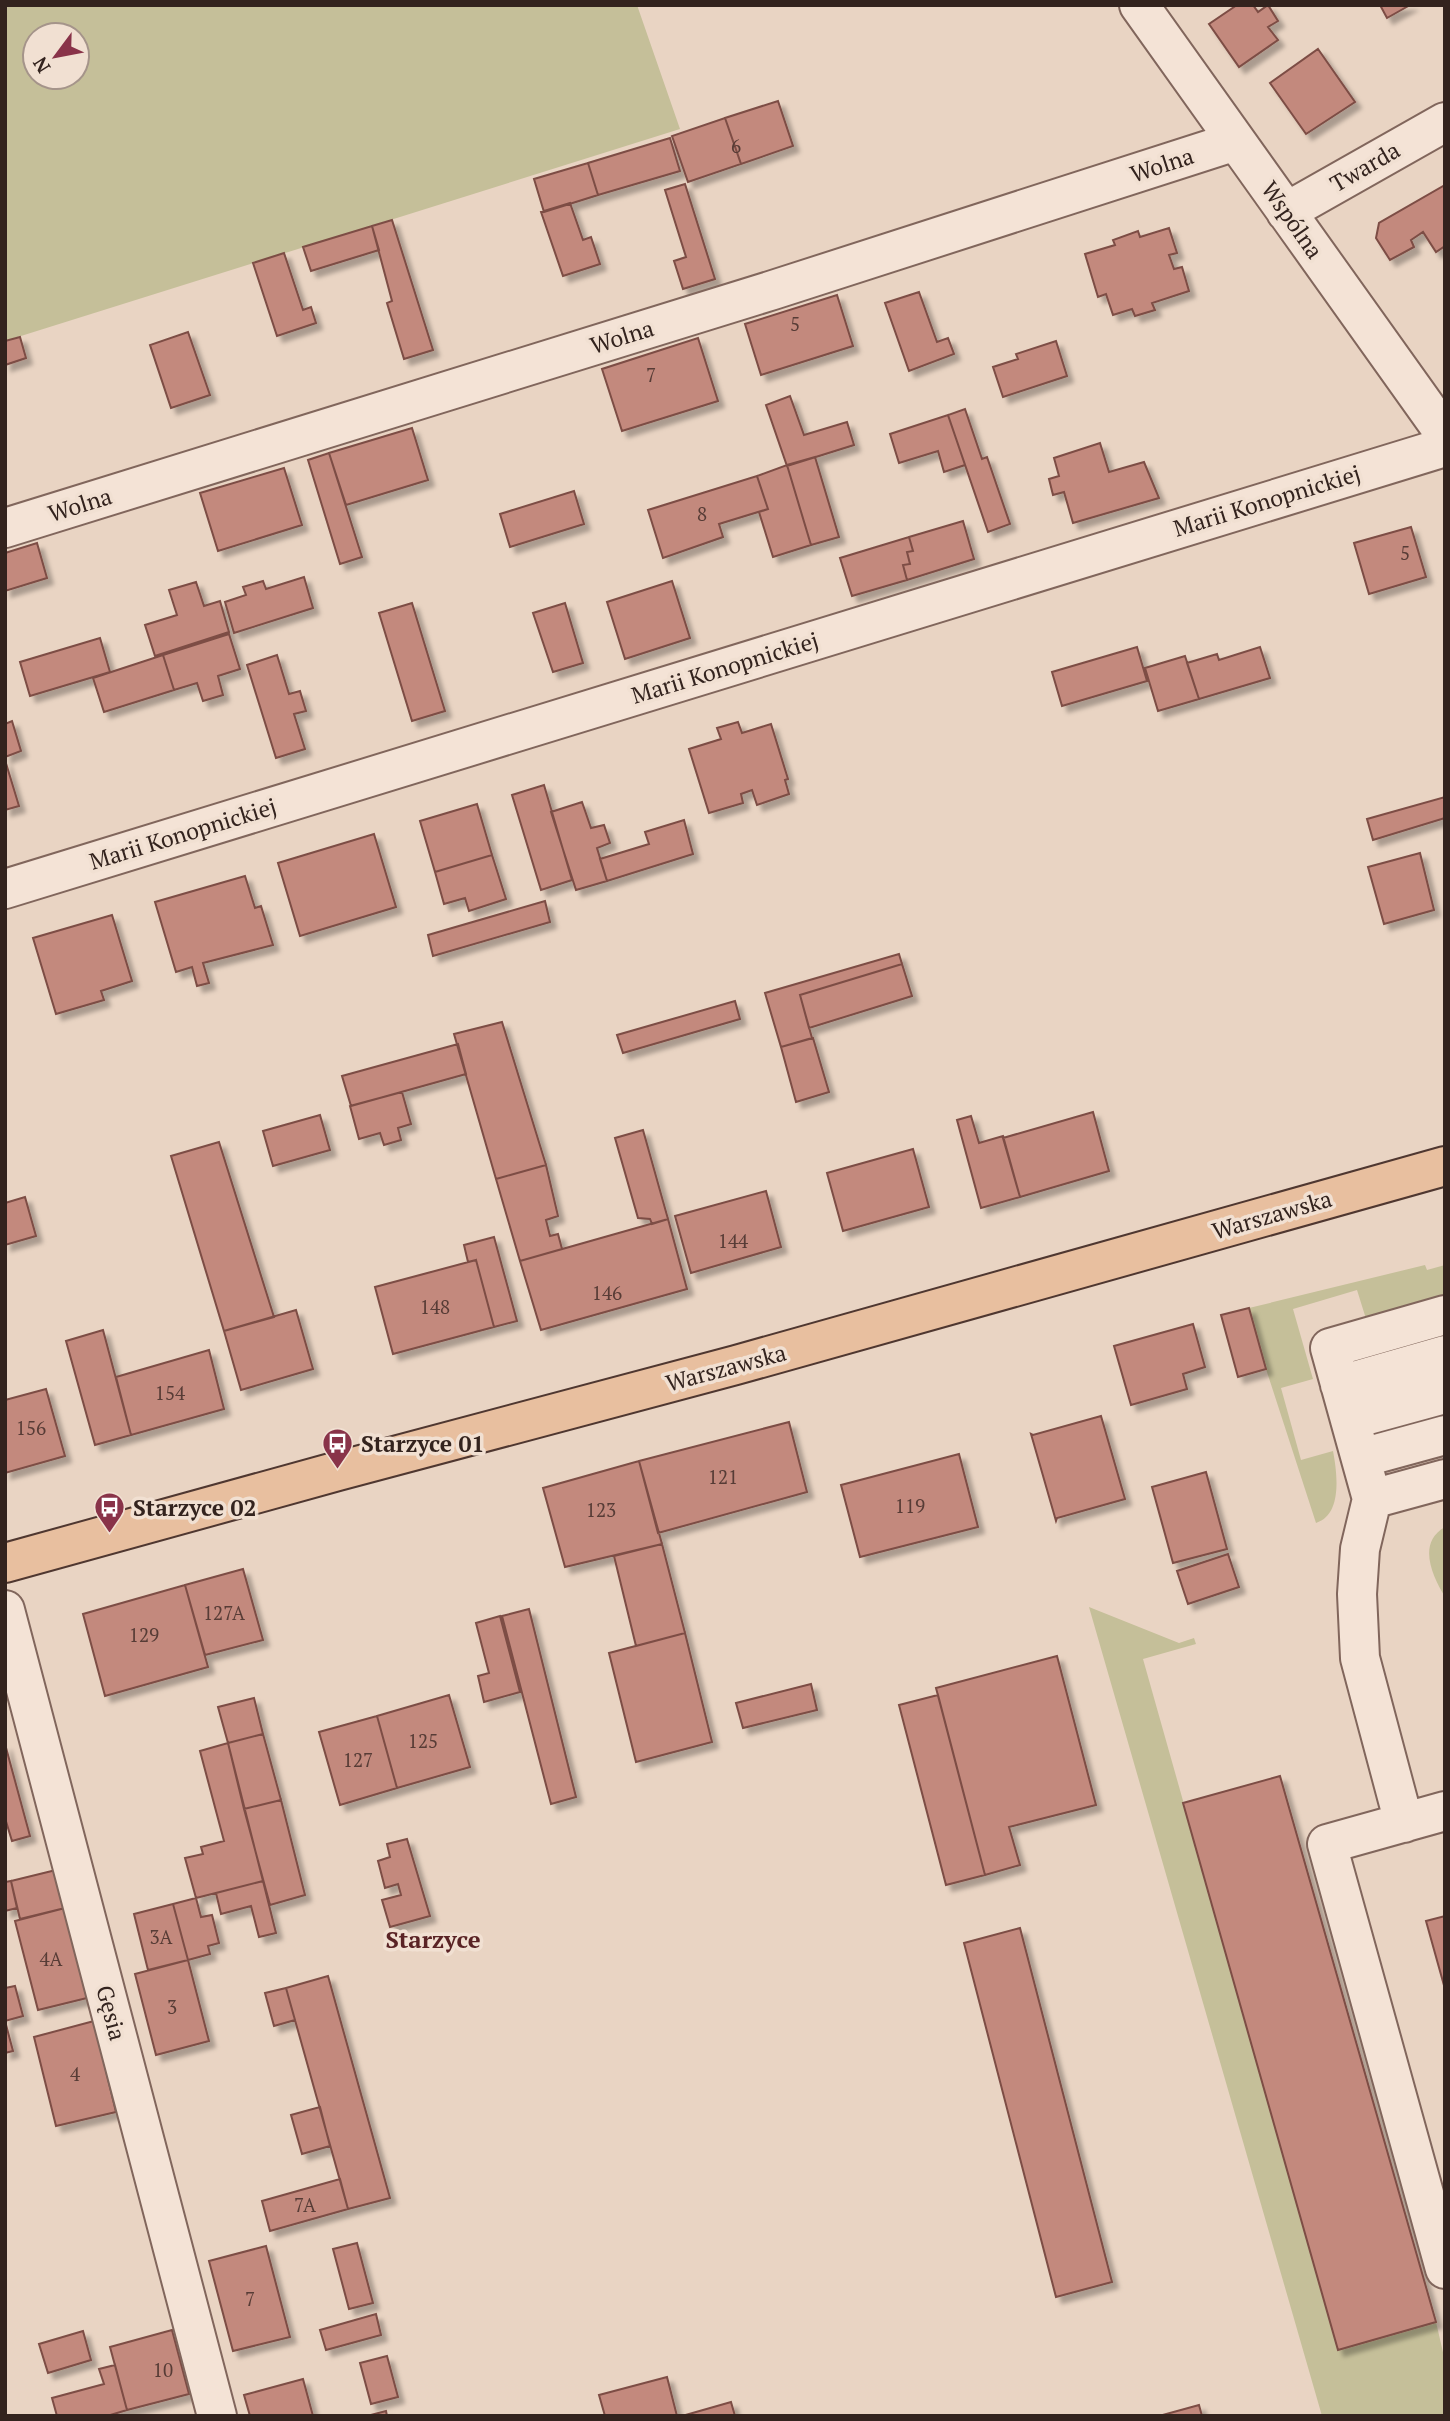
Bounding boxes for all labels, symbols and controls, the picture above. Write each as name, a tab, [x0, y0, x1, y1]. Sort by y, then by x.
north arrow	[21, 21, 91, 91]
text: N	[26, 52, 56, 78]
house number: 6	[731, 133, 741, 158]
street label: Twarda	[1324, 134, 1406, 199]
street label: Wolna	[1126, 140, 1198, 189]
street label: Wspólna	[1255, 175, 1331, 265]
house number: 5	[790, 311, 800, 336]
street label: Wolna	[586, 312, 658, 361]
house number: 7	[646, 362, 656, 387]
street label: Marii Konopnickiej	[1170, 457, 1364, 544]
street label: Wolna	[44, 480, 116, 529]
house number: 8	[697, 501, 707, 526]
house number: 5	[1400, 540, 1410, 565]
street label: Marii Konopnickiej	[628, 624, 822, 711]
street label: Marii Konopnickiej	[86, 790, 280, 877]
street label: Warszawska	[1208, 1183, 1336, 1246]
house number: 144	[718, 1228, 749, 1253]
house number: 146	[592, 1280, 622, 1305]
house number: 148	[420, 1294, 450, 1319]
street label: Warszawska	[662, 1336, 790, 1398]
house number: 154	[155, 1380, 186, 1405]
house number: 156	[16, 1415, 46, 1440]
bus stop icon: Starzyce 01	[321, 1427, 355, 1471]
place label: Starzyce 01	[361, 1428, 484, 1459]
house number: 121	[708, 1464, 738, 1489]
bus stop icon: Starzyce 02	[93, 1491, 127, 1535]
place label: Starzyce 02	[133, 1492, 256, 1523]
house number: 119	[895, 1493, 925, 1518]
house number: 123	[586, 1497, 616, 1522]
house number: 127A	[203, 1600, 245, 1625]
house number: 129	[129, 1622, 159, 1647]
house number: 125	[408, 1728, 438, 1753]
house number: 127	[343, 1747, 373, 1772]
district label: Starzyce	[385, 1923, 481, 1955]
house number: 3A	[149, 1924, 173, 1949]
house number: 4A	[39, 1946, 63, 1971]
street label: Gęsia	[89, 1982, 134, 2044]
house number: 3	[167, 1994, 177, 2019]
house number: 4	[70, 2061, 81, 2086]
house number: 7A	[294, 2192, 316, 2217]
house number: 7	[245, 2286, 255, 2311]
house number: 10	[153, 2357, 173, 2382]

